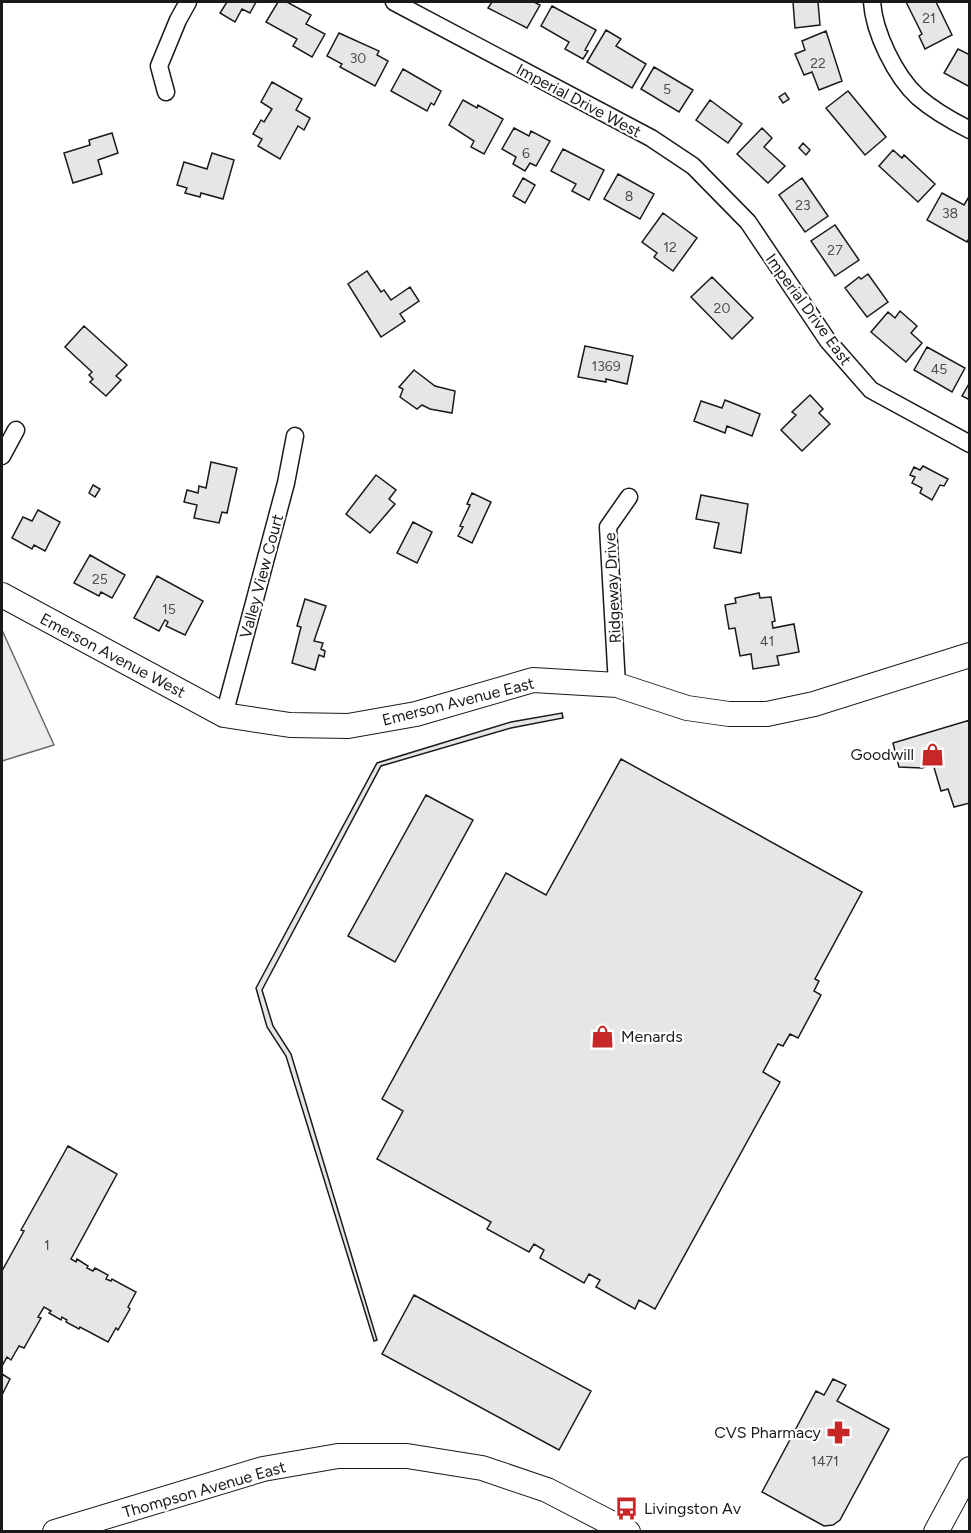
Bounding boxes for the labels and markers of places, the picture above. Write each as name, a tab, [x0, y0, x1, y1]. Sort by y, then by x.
shop icon: Goodwill	[919, 741, 945, 767]
place label: Goodwill	[851, 745, 914, 764]
shop icon: Menards	[590, 1023, 616, 1049]
place label: Menards	[621, 1027, 683, 1046]
pharmacy icon: CVS Pharmacy	[826, 1419, 852, 1445]
place label: CVS Pharmacy	[714, 1423, 822, 1442]
bus stop icon: Livingston Av	[613, 1495, 639, 1521]
place label: Livingston Av	[644, 1499, 742, 1518]

